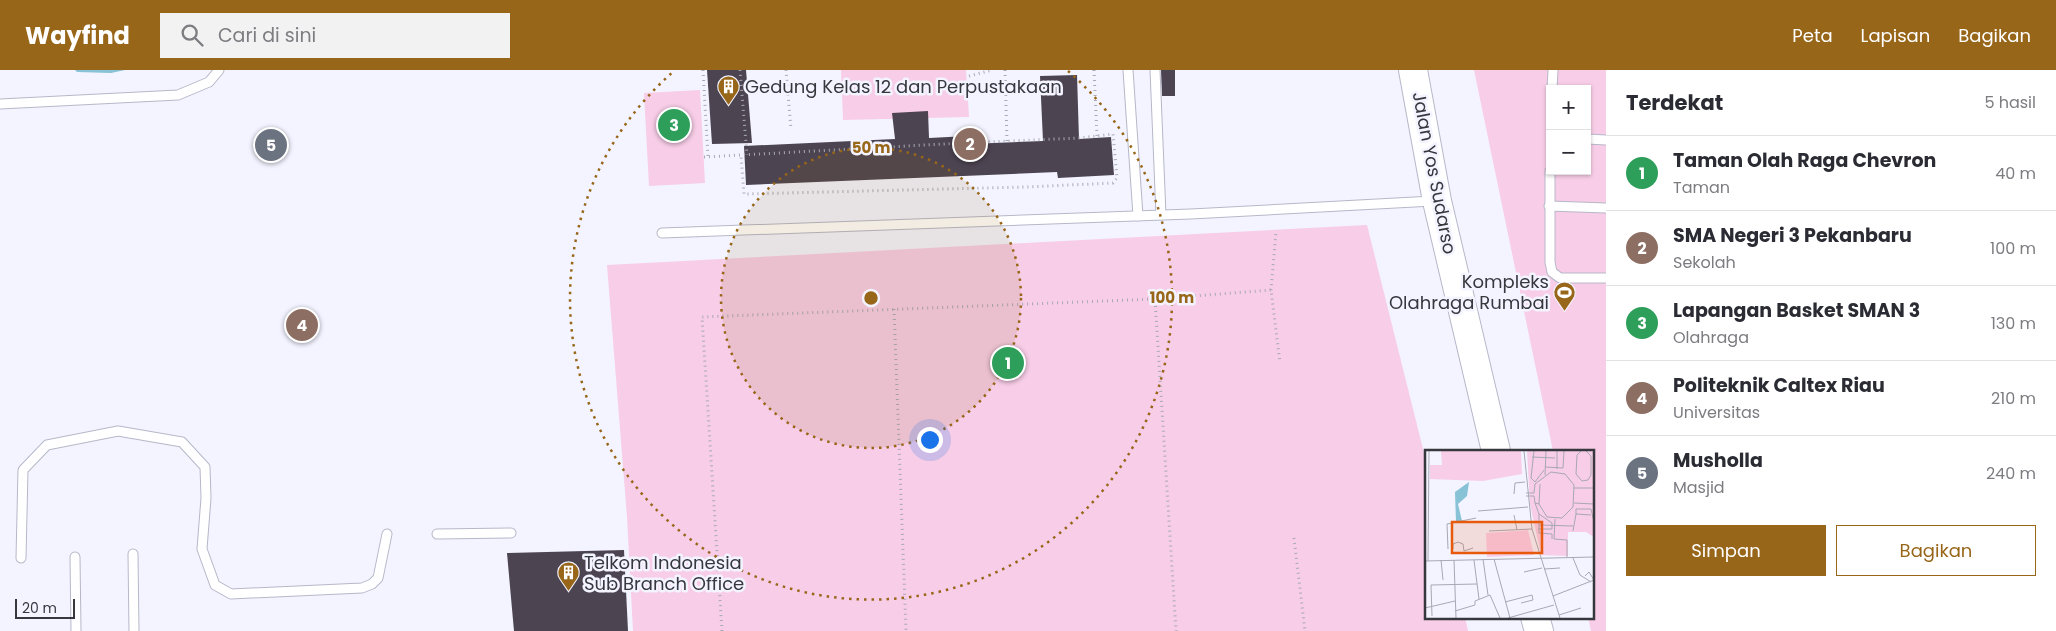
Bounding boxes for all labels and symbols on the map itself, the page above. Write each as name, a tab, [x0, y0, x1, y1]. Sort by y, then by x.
place label: Gedung Kelas 12 dan Perpustakaan	[745, 74, 1062, 99]
building icon: Gedung Kelas 12 dan Perpustakaan	[717, 75, 741, 106]
street label: Jalan Yos Sudarso	[1406, 90, 1462, 256]
pin: 3	[658, 106, 690, 144]
pin: 2	[954, 125, 986, 163]
pin: 5	[255, 126, 287, 164]
text: 50 m	[852, 137, 890, 158]
place label: Kompleks Olahraga Rumbai	[1389, 269, 1549, 315]
sports icon: Kompleks Olahraga Rumbai	[1553, 280, 1577, 311]
text: 100 m	[1150, 287, 1194, 308]
centre of rings	[862, 289, 880, 307]
pin: 4	[286, 306, 318, 344]
pin: 1	[992, 344, 1024, 382]
your location	[917, 427, 943, 453]
inset map	[1425, 450, 1594, 618]
place label: Telkom Indonesia Sub Branch Office	[584, 550, 744, 596]
building icon: Telkom Indonesia Sub Branch Office	[556, 561, 580, 592]
scale bar	[15, 596, 75, 619]

